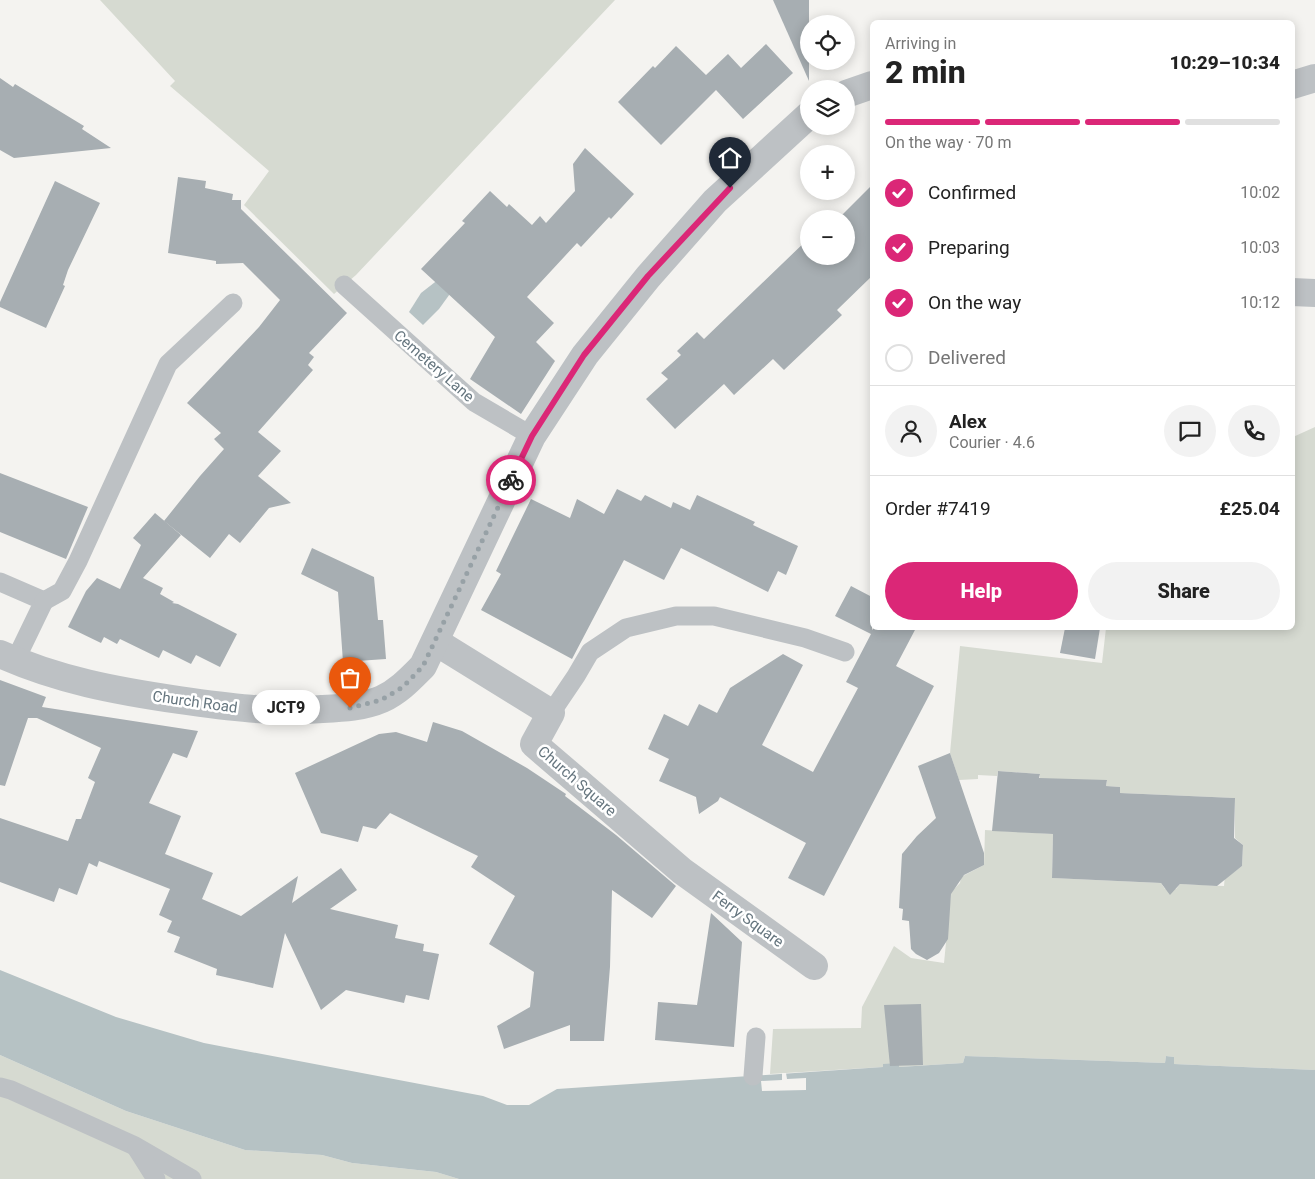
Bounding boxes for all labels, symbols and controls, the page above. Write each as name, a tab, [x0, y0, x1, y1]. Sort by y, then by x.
map controls	[800, 15, 855, 265]
button: locate	[800, 15, 855, 70]
text: Arriving in	[885, 34, 956, 53]
text: 10:29–10:34	[1169, 51, 1280, 74]
text: 2 min	[885, 53, 966, 91]
button: layers	[800, 80, 855, 135]
text: On the way · 70 m	[885, 133, 1012, 152]
pin	[709, 137, 751, 188]
icon: home	[716, 144, 744, 172]
button: +	[800, 145, 855, 200]
icon: check	[885, 179, 913, 207]
text: Confirmed	[928, 181, 1016, 204]
text: 10:02	[1240, 183, 1280, 202]
button: −	[800, 210, 855, 265]
icon: check	[885, 234, 913, 262]
text: Preparing	[928, 236, 1010, 259]
text: 10:03	[1240, 238, 1280, 257]
icon: check	[885, 289, 913, 317]
text: On the way	[928, 291, 1021, 314]
text: 10:12	[1240, 293, 1280, 312]
street label: Cemetery Lane	[390, 326, 478, 406]
text: Delivered	[928, 346, 1006, 369]
button: person	[885, 405, 937, 457]
button: chat	[1164, 405, 1216, 457]
button: phone	[1228, 405, 1280, 457]
text: Alex	[949, 410, 987, 433]
text: Courier · 4.6	[949, 433, 1035, 452]
courier	[486, 455, 536, 505]
icon: bike	[497, 466, 525, 494]
text: Order #7419	[885, 497, 991, 520]
text: £25.04	[1220, 497, 1280, 520]
button: Help	[885, 562, 1078, 620]
button: Share	[1088, 562, 1280, 620]
pin	[329, 657, 371, 708]
icon: bag	[336, 664, 364, 692]
street label: Church Road	[151, 687, 239, 717]
callout: JCT9	[252, 690, 320, 726]
text: JCT9	[267, 698, 305, 717]
street label: Church Square	[534, 742, 620, 820]
street label: Ferry Square	[709, 887, 787, 951]

